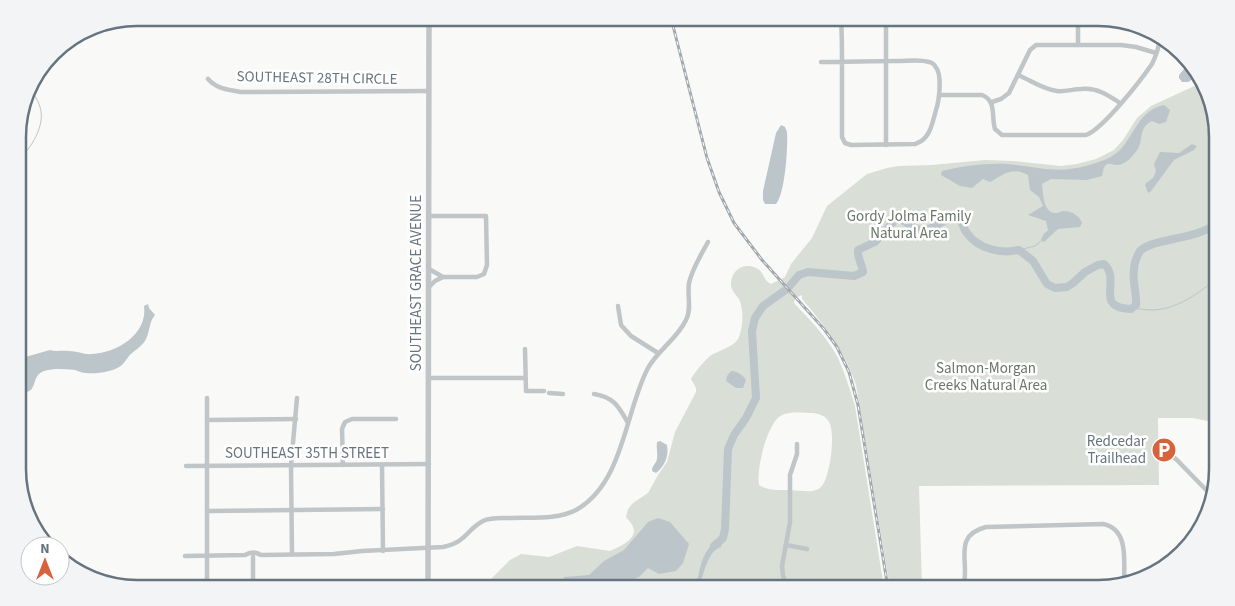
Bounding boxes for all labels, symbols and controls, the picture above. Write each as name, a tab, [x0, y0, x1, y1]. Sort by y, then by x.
street label: SOUTHEAST 28TH CIRCLE	[236, 66, 398, 90]
street label: SOUTHEAST GRACE AVENUE	[406, 195, 427, 371]
park label: Gordy Jolma Family Natural Area	[847, 206, 971, 244]
park label: Salmon-Morgan Creeks Natural Area	[925, 358, 1047, 396]
place label: Redcedar Trailhead	[1087, 431, 1147, 469]
parking icon: Redcedar Trailhead	[1151, 437, 1177, 463]
street label: SOUTHEAST 35TH STREET	[225, 443, 389, 464]
north arrow	[20, 536, 70, 586]
text: N	[40, 539, 50, 559]

